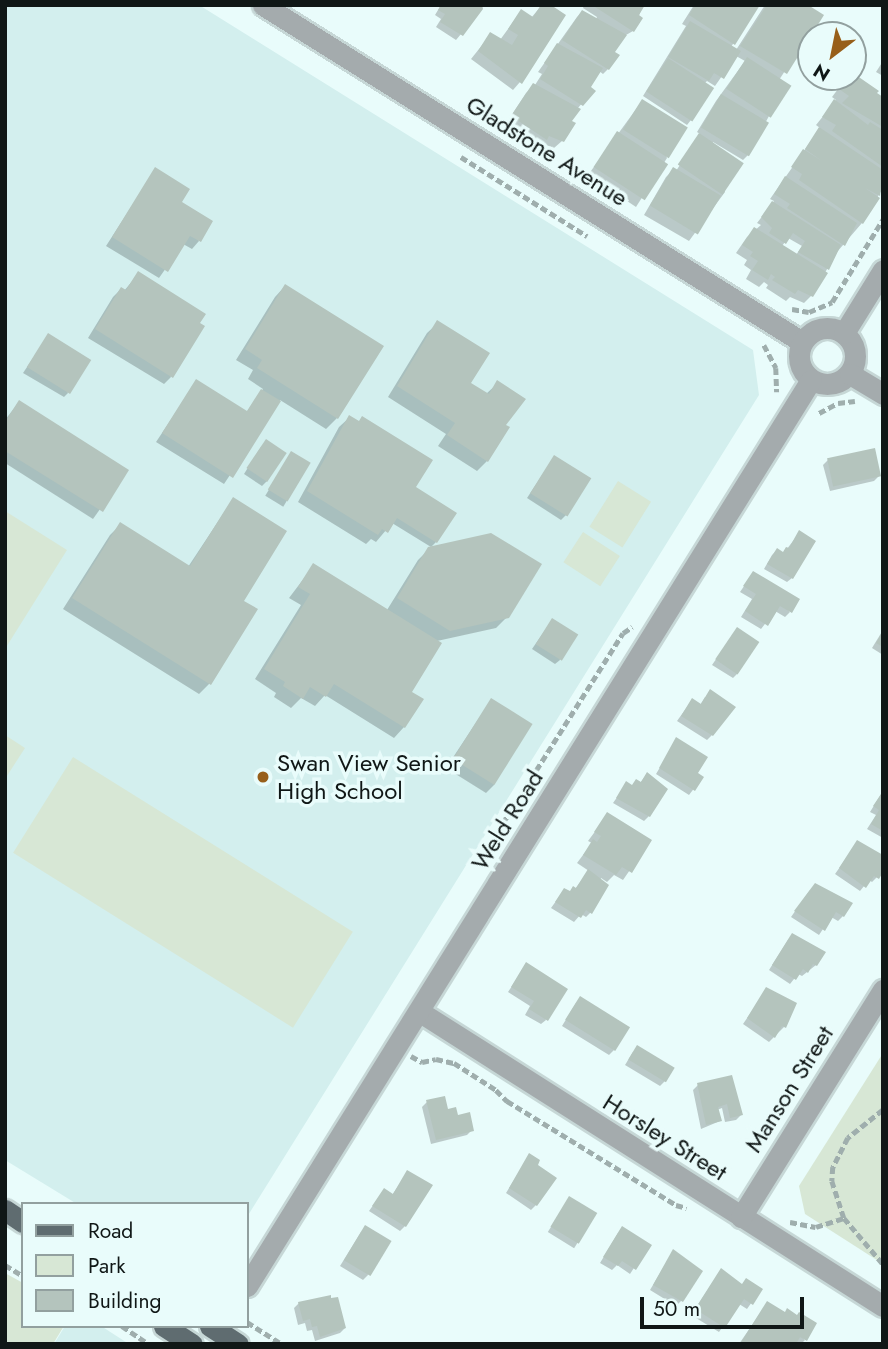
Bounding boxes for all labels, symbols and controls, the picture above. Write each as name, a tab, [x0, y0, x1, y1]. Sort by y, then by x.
north arrow	[797, 21, 867, 91]
text: N	[808, 57, 835, 88]
street label: Gladstone Avenue	[461, 90, 633, 212]
place label: Swan View Senior High School	[277, 749, 461, 805]
street label: Weld Road	[465, 765, 549, 875]
marker: Swan View Senior High School	[255, 769, 271, 785]
street label: Manson Street	[739, 1021, 839, 1157]
street label: Horsley Street	[598, 1088, 732, 1186]
legend	[21, 1202, 248, 1328]
text: Road	[88, 1216, 133, 1246]
text: Park	[88, 1251, 125, 1281]
scale bar	[643, 1282, 808, 1326]
text: Building	[88, 1286, 161, 1316]
text: 50 m	[653, 1294, 700, 1324]

